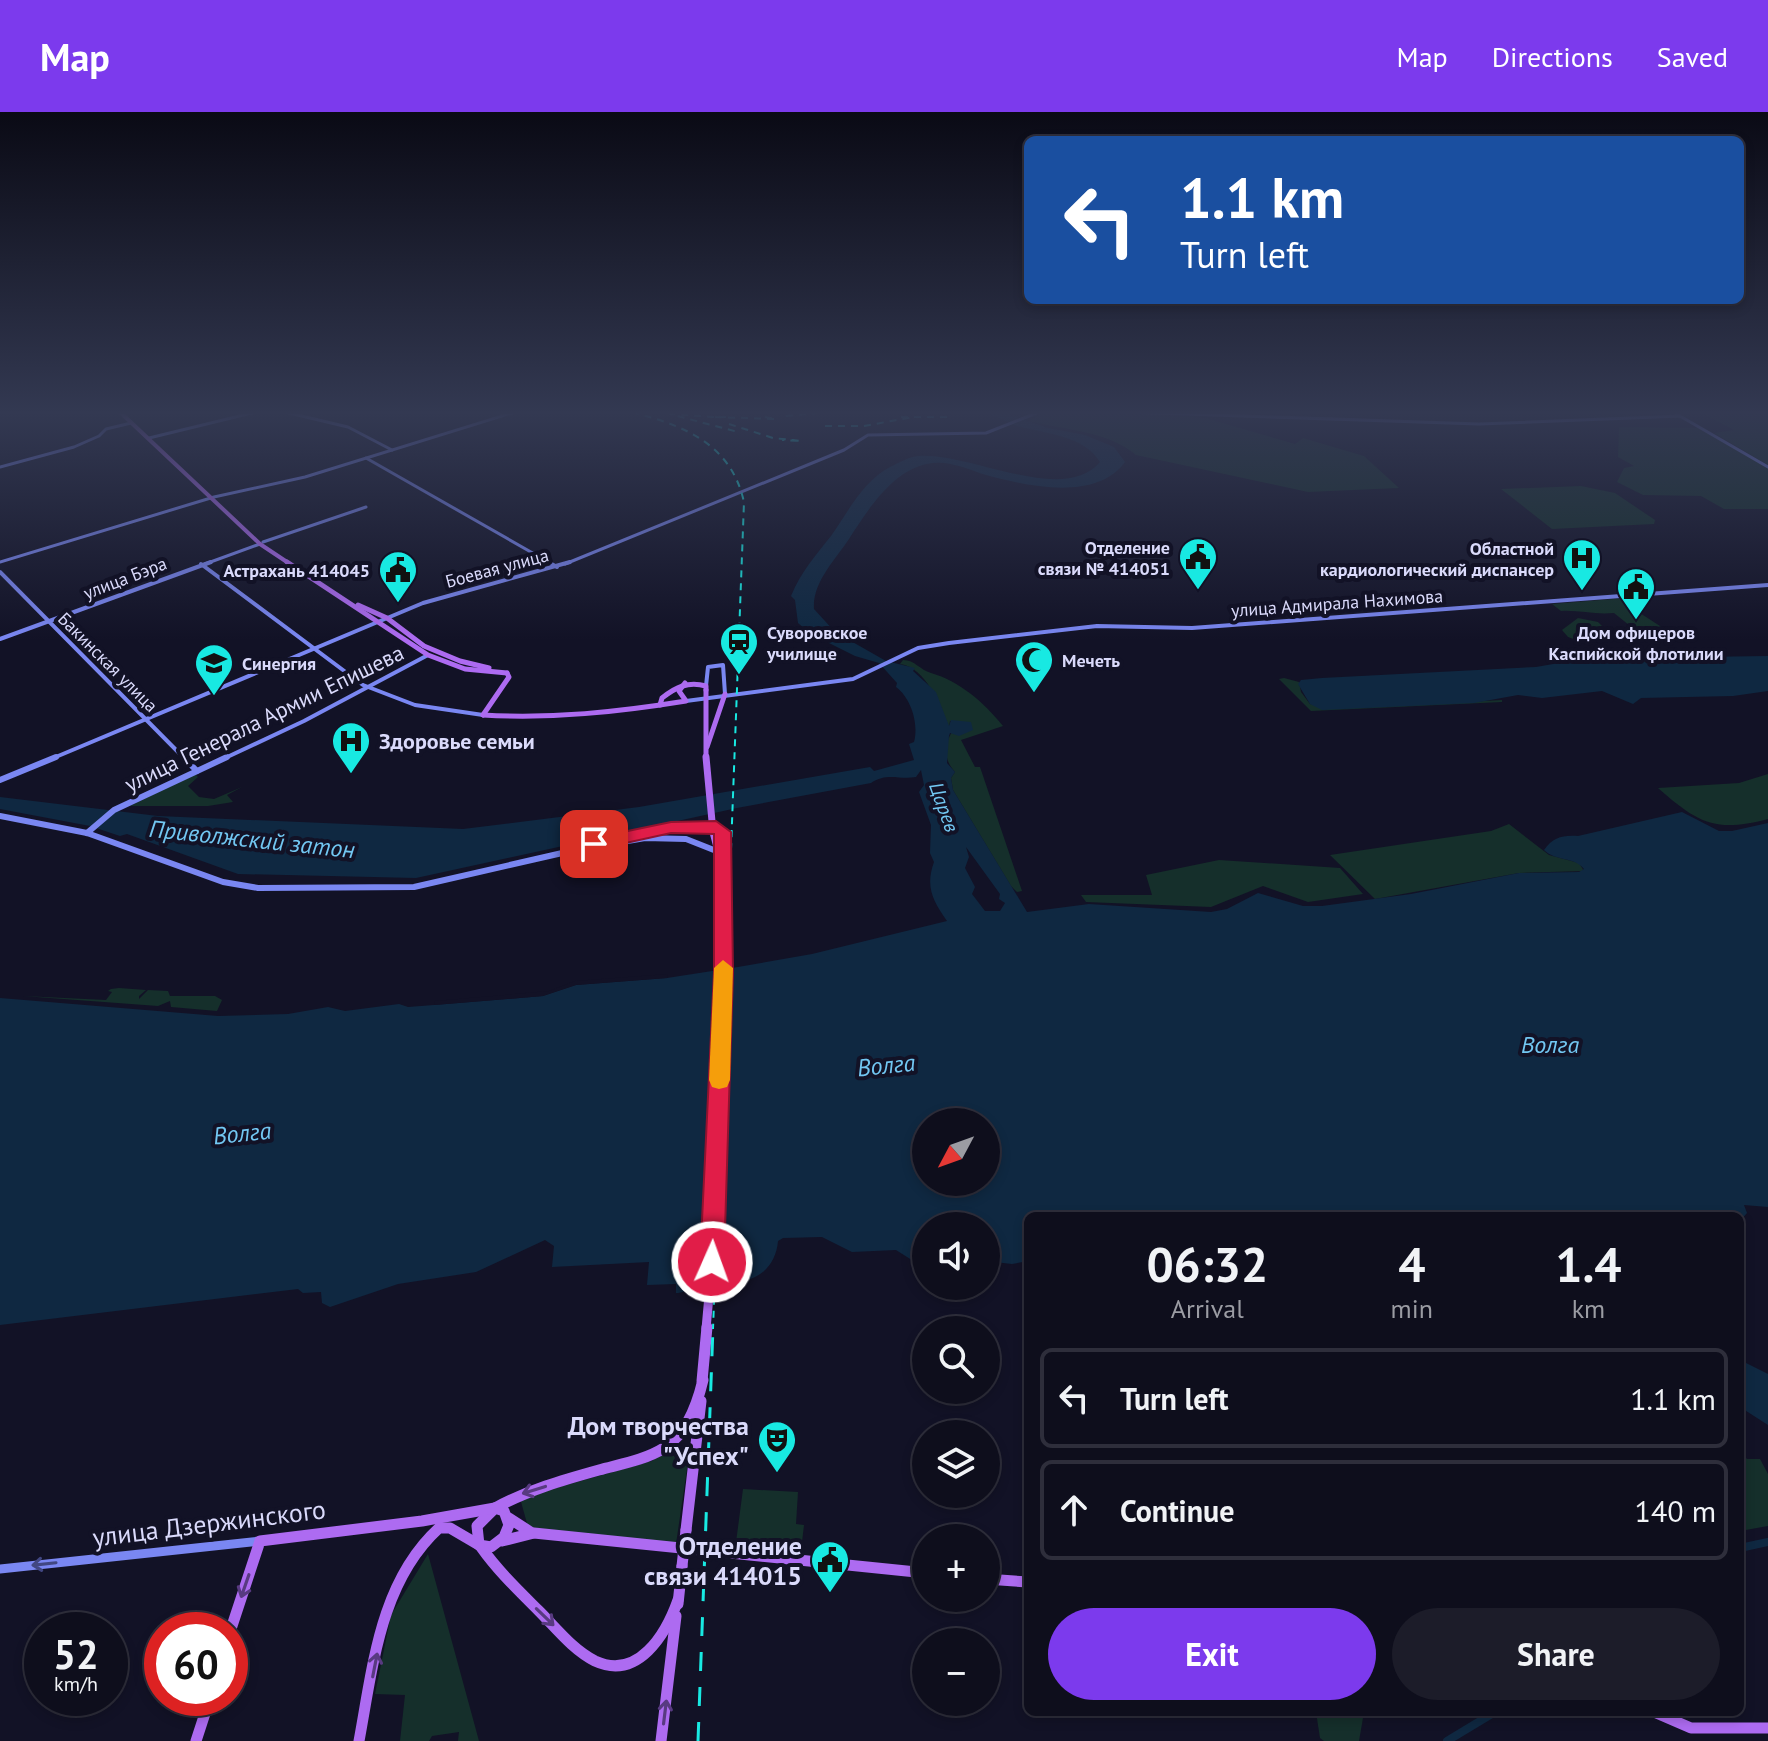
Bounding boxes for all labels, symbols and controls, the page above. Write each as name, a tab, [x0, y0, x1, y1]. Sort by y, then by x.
text: Map	[40, 32, 110, 81]
text: Map	[1397, 38, 1448, 75]
text: Directions	[1492, 38, 1613, 75]
text: Saved	[1657, 38, 1728, 75]
text: 1.1 km	[1180, 161, 1344, 233]
icon: left	[1048, 168, 1152, 272]
text: Turn left	[1180, 231, 1309, 278]
place label: Отделение связи № 414051	[1038, 536, 1170, 580]
public building icon: Отделение связи № 414051	[1177, 536, 1219, 591]
place label: Областной кардиологический диспансер	[1320, 537, 1554, 581]
hospital icon: Областной кардиологический диспансер	[1561, 537, 1603, 592]
street label: Боевая улица	[443, 543, 551, 593]
public building icon: Астрахань 414045	[377, 549, 419, 604]
street label: улица Бэра	[80, 552, 170, 604]
place label: Астрахань 414045	[223, 559, 370, 582]
public building icon: Дом офицеров Каспийской флотилии	[1615, 566, 1657, 621]
street label: улица Адмирала Нахимова	[1230, 584, 1444, 622]
street label: Бакинская улица	[53, 607, 163, 717]
station icon: Суворовское училище	[718, 621, 760, 676]
place label: Суворовское училище	[766, 621, 867, 665]
place label: Дом офицеров Каспийской флотилии	[1548, 621, 1724, 665]
street label: улица Генерала Армии Епишева	[120, 638, 408, 798]
mosque icon: Мечеть	[1013, 639, 1055, 694]
school or university icon: Синергия	[193, 642, 235, 697]
place label: Мечеть	[1062, 649, 1120, 672]
place label: Синергия	[242, 652, 316, 675]
hospital icon: Здоровье семьи	[330, 720, 372, 775]
place label: Здоровье семьи	[379, 727, 535, 755]
water label: Царев	[923, 778, 965, 836]
pin	[560, 810, 628, 878]
water label: Приволжский затон	[148, 813, 357, 865]
icon: arrive	[572, 822, 616, 866]
water label: Волга	[1521, 1029, 1579, 1060]
water label: Волга	[855, 1047, 917, 1083]
north arrow	[912, 1108, 1000, 1196]
map controls	[912, 1108, 1000, 1716]
water label: Волга	[211, 1115, 273, 1151]
button: sound	[912, 1212, 1000, 1300]
position arrow	[670, 1220, 754, 1304]
text: 06:32	[1146, 1233, 1268, 1295]
text: 4	[1398, 1233, 1425, 1295]
text: 1.4	[1555, 1233, 1622, 1295]
text: Arrival	[1171, 1292, 1244, 1325]
text: min	[1391, 1292, 1433, 1325]
text: km	[1572, 1292, 1605, 1325]
button: search	[912, 1316, 1000, 1404]
icon: left	[1052, 1376, 1096, 1420]
text: Turn left	[1120, 1379, 1228, 1418]
text: 1.1 km	[1630, 1379, 1716, 1418]
place label: Дом творчества "Успех"	[568, 1409, 749, 1472]
theatre icon: Дом творчества "Успех"	[756, 1419, 798, 1474]
button: layers	[912, 1420, 1000, 1508]
one-way arrow	[521, 1483, 547, 1498]
icon: ahead	[1052, 1488, 1096, 1532]
text: Continue	[1120, 1491, 1234, 1530]
text: 140 m	[1635, 1491, 1716, 1530]
street label: улица Дзержинского	[91, 1492, 327, 1554]
button: +	[912, 1524, 1000, 1612]
place label: Отделение связи 414015	[644, 1529, 802, 1592]
public building icon: Отделение связи 414015	[809, 1539, 851, 1594]
one-way arrow	[31, 1556, 58, 1571]
one-way arrow	[237, 1573, 252, 1599]
one-way arrow	[535, 1608, 555, 1627]
button: Exit	[1048, 1608, 1376, 1700]
button: Share	[1392, 1608, 1720, 1700]
speed limit sign: 60	[144, 1612, 248, 1716]
text: 52	[53, 1628, 99, 1680]
button: −	[912, 1628, 1000, 1716]
one-way arrow	[368, 1652, 383, 1678]
text: km/h	[54, 1671, 98, 1697]
one-way arrow	[657, 1699, 672, 1726]

